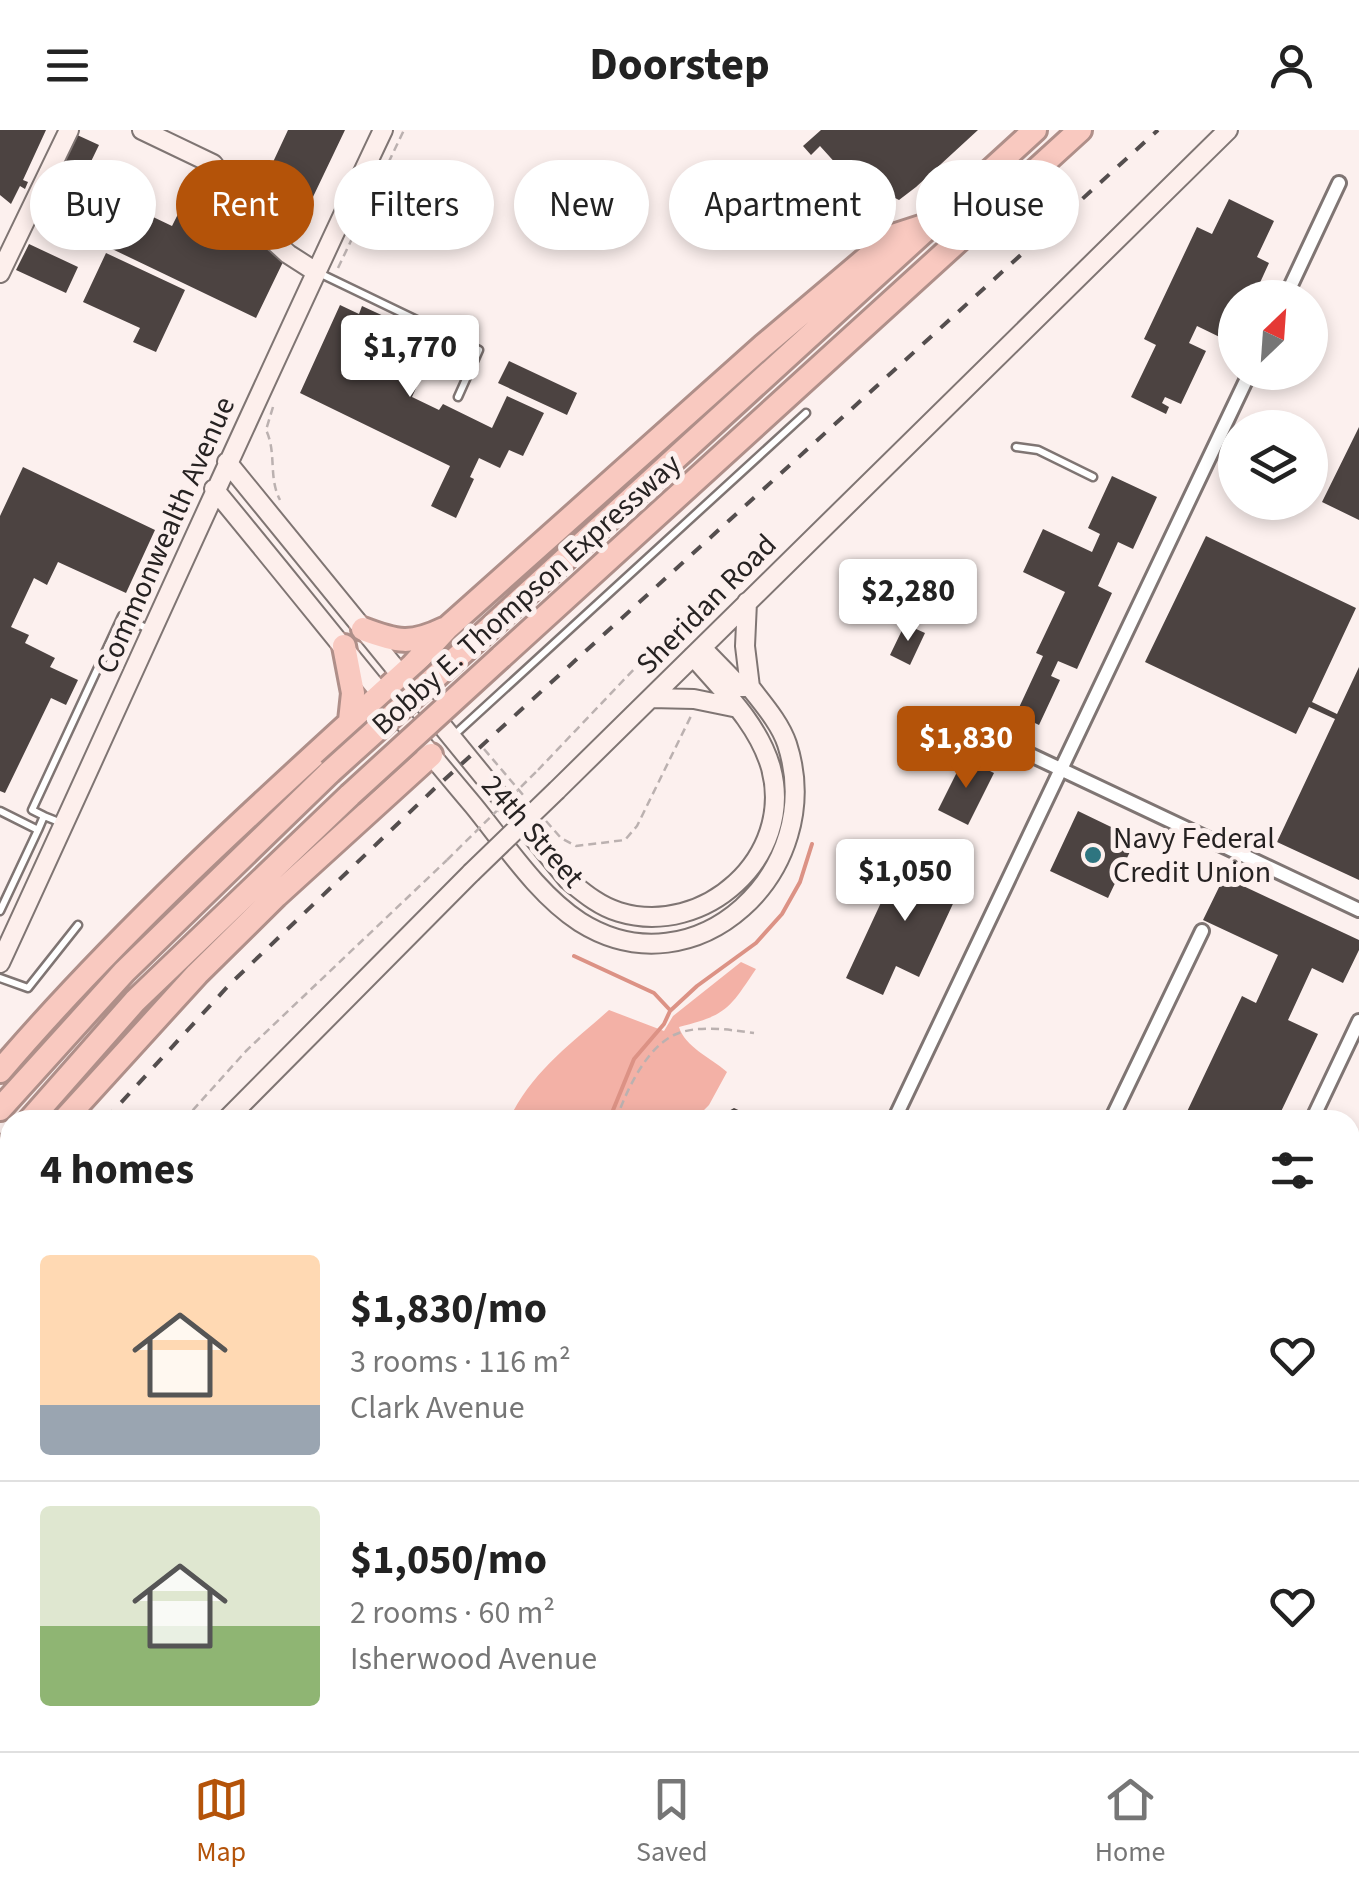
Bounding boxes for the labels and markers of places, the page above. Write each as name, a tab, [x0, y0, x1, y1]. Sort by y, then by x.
pin: $1,770	[329, 315, 491, 400]
pin: $2,280	[827, 559, 989, 644]
pin: $1,830	[885, 706, 1047, 791]
place label: Navy Federal Credit Union	[1113, 817, 1275, 894]
pin: $1,050	[824, 839, 986, 924]
marker: Navy Federal Credit Union	[1082, 844, 1104, 866]

